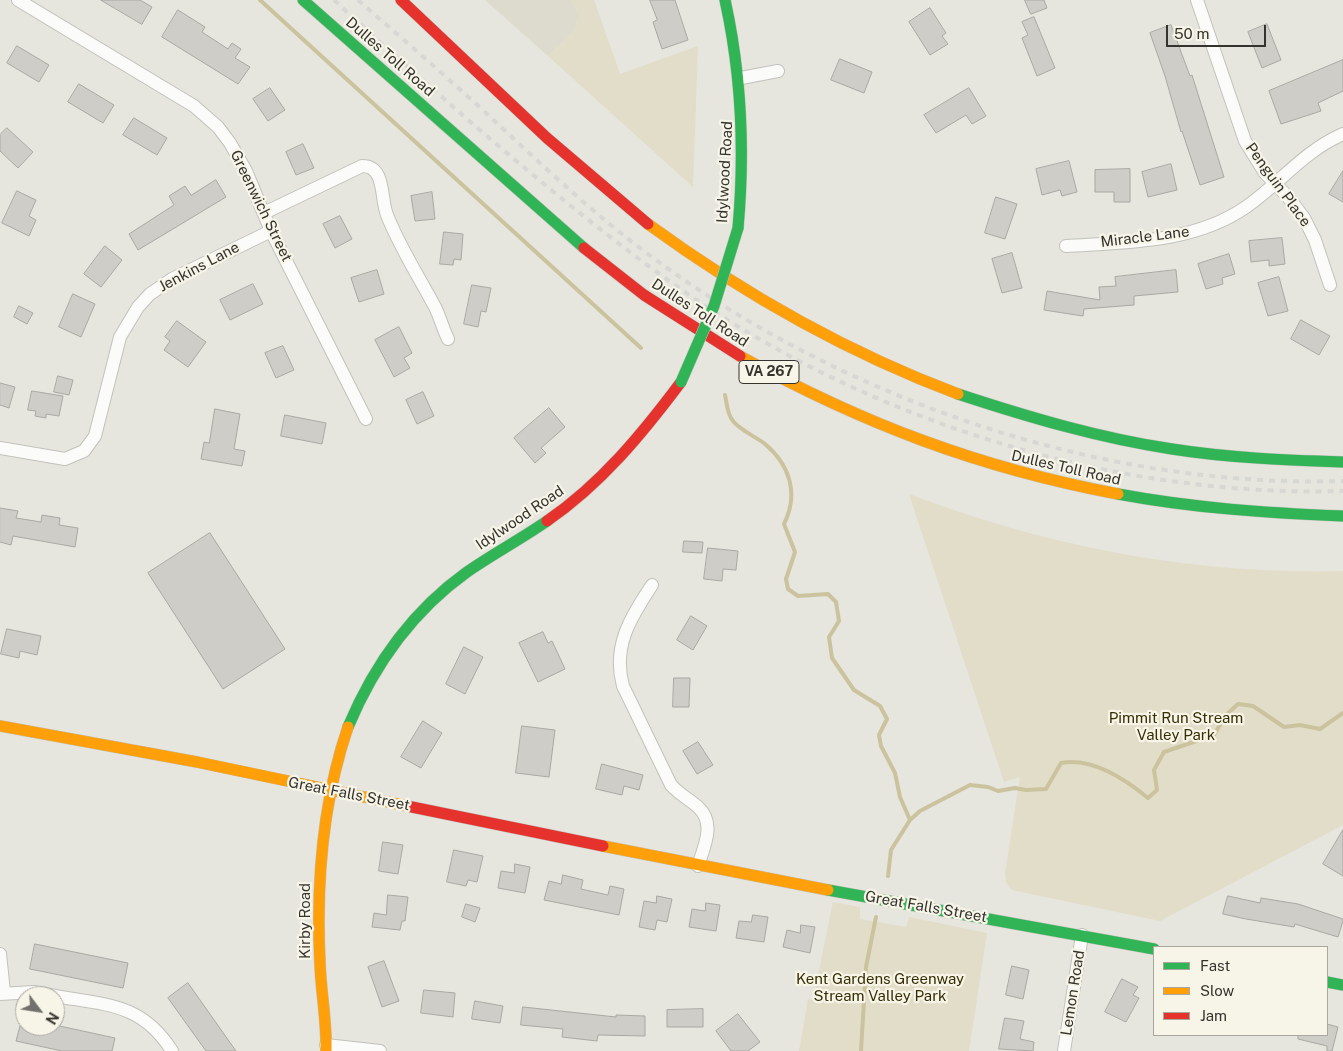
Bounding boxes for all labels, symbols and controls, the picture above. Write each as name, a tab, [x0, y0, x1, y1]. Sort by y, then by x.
street label: Dulles Toll Road	[342, 14, 438, 100]
scale bar	[1168, 15, 1268, 47]
text: 50 m	[1174, 25, 1209, 42]
street label: Idylwood Road	[713, 121, 737, 223]
street label: Penguin Place	[1241, 139, 1315, 231]
street label: Greenwich Street	[226, 147, 296, 265]
street label: Miracle Lane	[1100, 223, 1190, 251]
street label: Jenkins Lane	[156, 238, 242, 296]
street label: Dulles Toll Road	[648, 275, 752, 351]
road number: VA 267	[739, 361, 799, 384]
street label: Dulles Toll Road	[1010, 447, 1122, 489]
street label: Idylwood Road	[473, 482, 567, 554]
park label: Pimmit Run Stream Valley Park	[1109, 709, 1243, 744]
street label: Great Falls Street	[287, 773, 411, 815]
street label: Kirby Road	[296, 883, 314, 959]
street label: Great Falls Street	[864, 887, 988, 927]
legend	[1153, 946, 1328, 1036]
street label: Lemon Road	[1057, 949, 1089, 1037]
text: Fast	[1200, 957, 1230, 974]
park label: Kent Gardens Greenway Stream Valley Park	[796, 970, 964, 1005]
text: Slow	[1200, 982, 1234, 999]
north arrow	[15, 986, 65, 1036]
text: Jam	[1200, 1007, 1227, 1024]
text: N	[42, 1009, 62, 1027]

